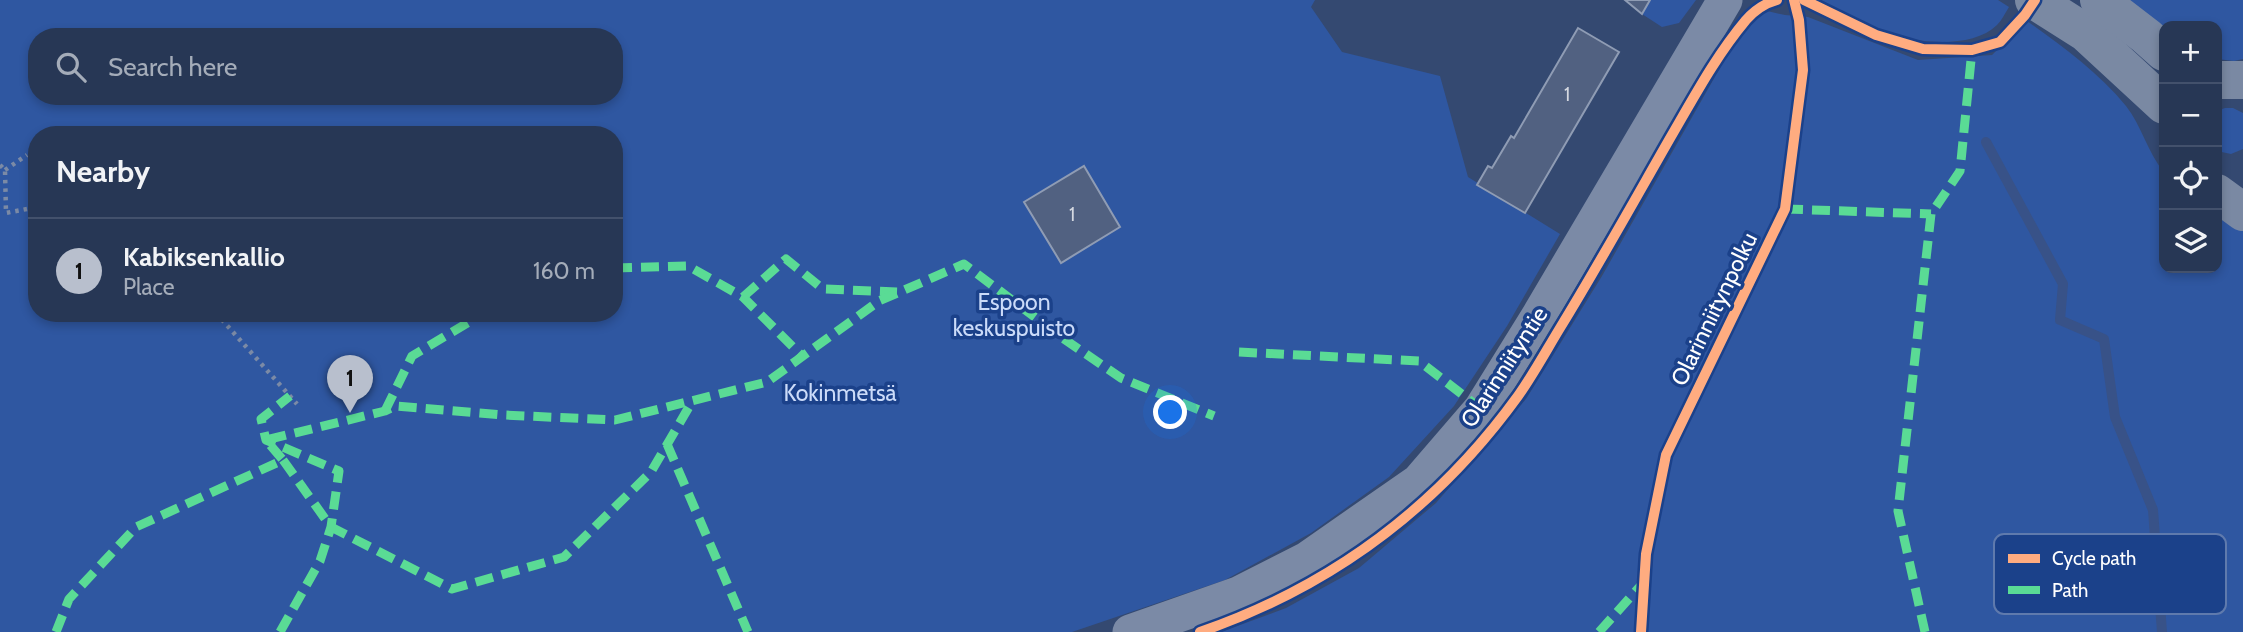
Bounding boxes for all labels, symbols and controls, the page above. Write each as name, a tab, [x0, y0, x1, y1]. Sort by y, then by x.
map controls	[2159, 21, 2222, 273]
button: +	[2159, 21, 2222, 84]
search box	[28, 28, 623, 105]
icon: search	[52, 48, 90, 86]
text: Search here	[108, 51, 237, 83]
house number: 1	[1564, 83, 1570, 106]
button: −	[2159, 84, 2222, 147]
button: locate	[2159, 147, 2222, 210]
text: Nearby	[56, 153, 150, 190]
house number: 1	[1069, 203, 1075, 226]
button: layers	[2159, 210, 2222, 273]
street label: Olarinniitynpolku	[1665, 228, 1763, 390]
text: Kabiksenkallio	[123, 241, 285, 273]
text: 1	[75, 257, 83, 285]
text: 160 m	[533, 257, 595, 285]
text: Place	[123, 273, 175, 301]
park label: Espoon keskuspuisto	[953, 288, 1075, 342]
street label: Olarinniityntie	[1455, 301, 1553, 433]
pin: 1	[327, 355, 373, 413]
park label: Kokinmetsä	[783, 379, 897, 407]
your location	[1153, 395, 1187, 429]
legend	[1994, 534, 2226, 614]
text: Cycle path	[2052, 547, 2136, 570]
text: Path	[2052, 579, 2088, 602]

